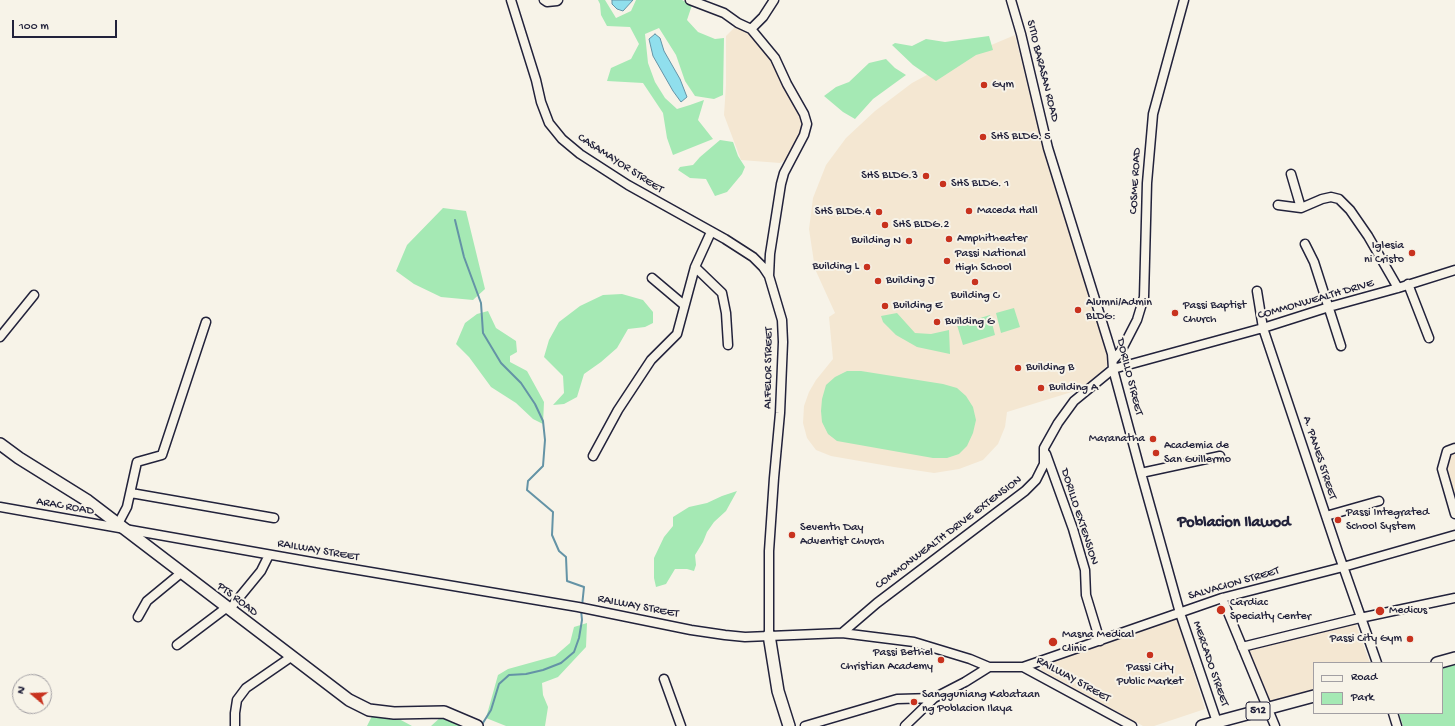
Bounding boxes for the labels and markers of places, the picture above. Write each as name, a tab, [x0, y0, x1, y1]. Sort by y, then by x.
place label: Gym	[992, 78, 1014, 92]
marker: Gym	[979, 80, 989, 90]
place label: SHS BLDG. 5	[991, 130, 1051, 144]
marker: SHS BLDG. 5	[978, 132, 988, 142]
place label: SHS BLDG.3	[861, 169, 918, 183]
marker: SHS BLDG.3	[921, 171, 931, 181]
place label: SHS BLDG. 1	[951, 177, 1009, 191]
marker: SHS BLDG. 1	[938, 179, 948, 189]
place label: Maceda Hall	[977, 204, 1038, 218]
place label: SHS BLDG.4	[815, 205, 871, 219]
marker: Maceda Hall	[964, 206, 974, 216]
marker: SHS BLDG.4	[874, 207, 884, 217]
place label: SHS BLDG.2	[893, 218, 949, 232]
marker: SHS BLDG.2	[880, 220, 890, 230]
place label: Amphitheater	[957, 232, 1027, 246]
place label: Building N	[851, 234, 901, 248]
marker: Amphitheater	[944, 234, 954, 244]
marker: Building N	[904, 236, 914, 246]
place label: Iglesia ni Cristo	[1364, 239, 1404, 267]
place label: Passi National High School	[955, 247, 1026, 275]
marker: Iglesia ni Cristo	[1407, 248, 1417, 258]
marker: Passi National High School	[942, 256, 952, 266]
place label: Building L	[813, 260, 859, 274]
marker: Building L	[862, 262, 872, 272]
place label: Building J	[886, 274, 934, 288]
marker: Building J	[873, 276, 883, 286]
marker: Building C	[970, 277, 980, 287]
place label: Building C	[951, 289, 999, 303]
place label: Alumni/Admin BLDG:	[1086, 296, 1152, 324]
place label: Building E	[893, 299, 942, 313]
place label: Passi Baptist Church	[1183, 299, 1246, 327]
marker: Building E	[880, 301, 890, 311]
marker: Alumni/Admin BLDG:	[1073, 305, 1083, 315]
marker: Passi Baptist Church	[1170, 308, 1180, 318]
place label: Building G	[945, 315, 995, 329]
marker: Building G	[932, 317, 942, 327]
place label: Building B	[1026, 361, 1074, 375]
marker: Building B	[1013, 363, 1023, 373]
place label: Building A	[1049, 381, 1098, 395]
marker: Building A	[1036, 383, 1046, 393]
place label: Maranatha	[1089, 432, 1145, 446]
marker: Maranatha	[1148, 434, 1158, 444]
place label: Academia de San Guillermo	[1164, 439, 1231, 467]
marker: Academia de San Guillermo	[1151, 448, 1161, 458]
place label: Passi Integrated School System	[1346, 506, 1429, 534]
marker: Passi Integrated School System	[1333, 515, 1343, 525]
place label: Seventh Day Adventist Church	[800, 521, 884, 549]
marker: Seventh Day Adventist Church	[787, 530, 797, 540]
place label: Cardiac Specialty Center	[1230, 596, 1311, 624]
marker: Cardiac Specialty Center	[1215, 604, 1227, 616]
place label: Medicus	[1389, 604, 1427, 618]
marker: Medicus	[1374, 605, 1386, 617]
place label: Masna Medical Clinic	[1062, 628, 1134, 656]
place label: Passi City Gym	[1330, 632, 1402, 646]
marker: Passi City Gym	[1405, 634, 1415, 644]
marker: Masna Medical Clinic	[1047, 636, 1059, 648]
place label: Passi Bethel Christian Academy	[841, 646, 933, 674]
marker: Passi City Public Market	[1145, 650, 1155, 660]
marker: Passi Bethel Christian Academy	[936, 655, 946, 665]
place label: Passi City Public Market	[1117, 661, 1183, 689]
place label: Sangguniang Kabataan ng Poblacion Ilaya	[922, 688, 1040, 716]
marker: Sangguniang Kabataan ng Poblacion Ilaya	[909, 697, 919, 707]

